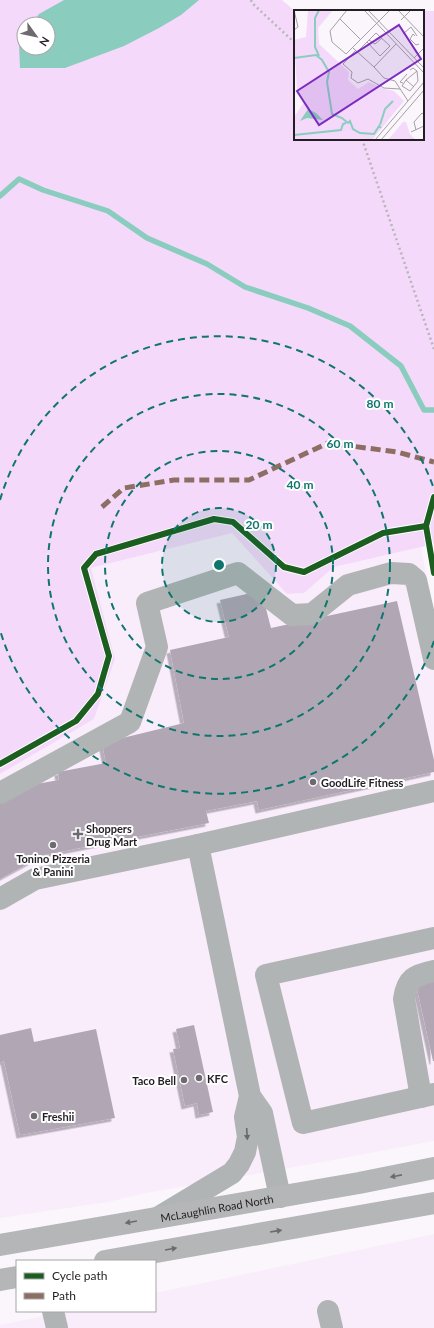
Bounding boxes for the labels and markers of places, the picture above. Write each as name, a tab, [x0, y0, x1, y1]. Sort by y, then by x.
centre of rings	[212, 558, 226, 572]
place label: GoodLife Fitness	[321, 776, 404, 789]
marker: GoodLife Fitness	[308, 777, 318, 787]
place label: Shoppers Drug Mart	[86, 822, 138, 848]
marker: Shoppers Drug Mart	[73, 829, 83, 839]
marker: Tonino Pizzeria & Panini	[48, 840, 58, 850]
place label: Tonino Pizzeria & Panini	[16, 852, 90, 878]
place label: KFC	[207, 1072, 229, 1085]
marker: KFC	[194, 1073, 204, 1083]
place label: Taco Bell	[132, 1074, 176, 1087]
marker: Taco Bell	[179, 1075, 189, 1085]
place label: Freshii	[42, 1110, 74, 1123]
marker: Freshii	[29, 1111, 39, 1121]

